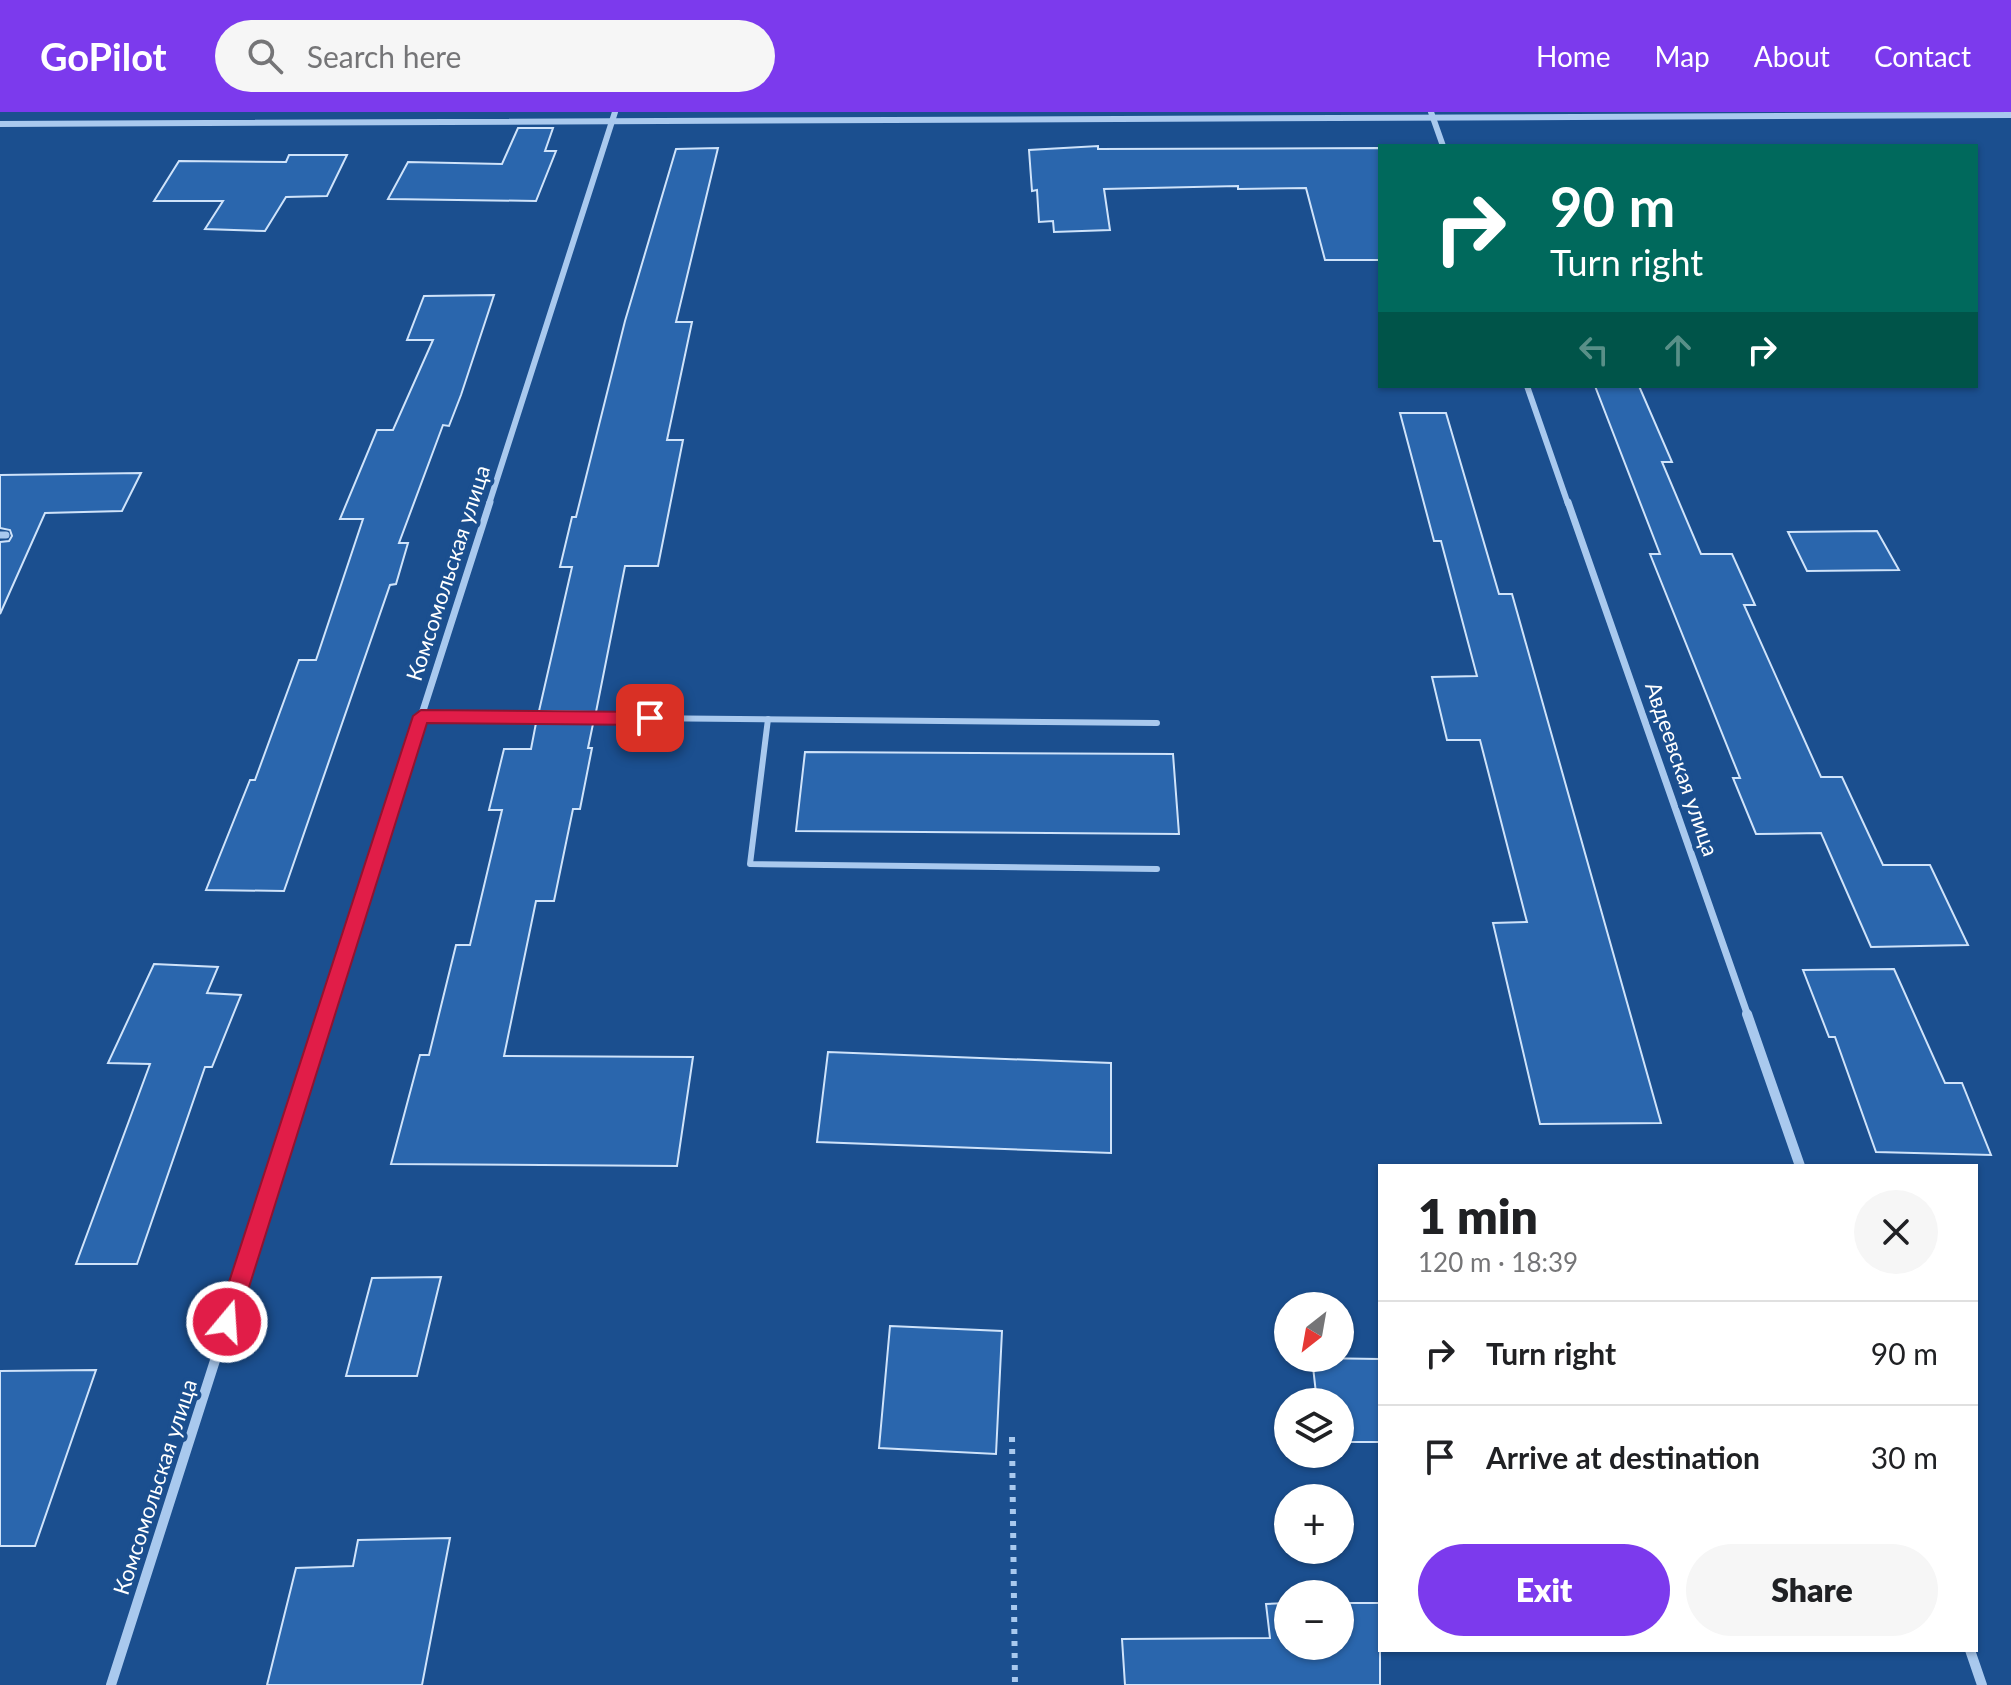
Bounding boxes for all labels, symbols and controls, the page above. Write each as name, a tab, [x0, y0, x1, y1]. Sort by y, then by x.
search box	[215, 20, 775, 92]
text: GoPilot	[40, 33, 167, 79]
icon: search	[243, 34, 287, 78]
text: Search here	[307, 38, 461, 74]
text: Home	[1536, 39, 1611, 73]
text: Map	[1655, 39, 1710, 73]
text: About	[1754, 39, 1830, 73]
text: Contact	[1874, 39, 1971, 73]
text: 90 m	[1550, 172, 1675, 239]
icon: right	[1418, 176, 1522, 280]
text: Turn right	[1550, 240, 1703, 284]
icon: left	[1572, 328, 1616, 372]
icon: ahead	[1656, 328, 1700, 372]
icon: right	[1740, 328, 1784, 372]
street label: Комсомольская улица	[400, 462, 495, 684]
street label: Авдеевская улица	[1640, 678, 1725, 860]
pin	[616, 684, 684, 752]
icon: arrive	[628, 696, 672, 740]
text: 1 min	[1418, 1187, 1538, 1244]
button: close	[1854, 1190, 1938, 1274]
text: 120 m · 18:39	[1418, 1246, 1578, 1278]
position arrow	[185, 1280, 269, 1364]
north arrow	[1274, 1292, 1354, 1372]
map controls	[1274, 1292, 1354, 1660]
icon: right	[1418, 1331, 1462, 1375]
text: Turn right	[1486, 1335, 1616, 1371]
text: 90 m	[1871, 1335, 1938, 1371]
street label: Комсомольская улица	[107, 1376, 202, 1598]
button: layers	[1274, 1388, 1354, 1468]
icon: arrive	[1418, 1435, 1462, 1479]
text: Arrive at destination	[1486, 1439, 1760, 1475]
text: 30 m	[1871, 1439, 1938, 1475]
button: +	[1274, 1484, 1354, 1564]
button: Exit	[1418, 1544, 1670, 1636]
button: Share	[1686, 1544, 1938, 1636]
button: −	[1274, 1580, 1354, 1660]

